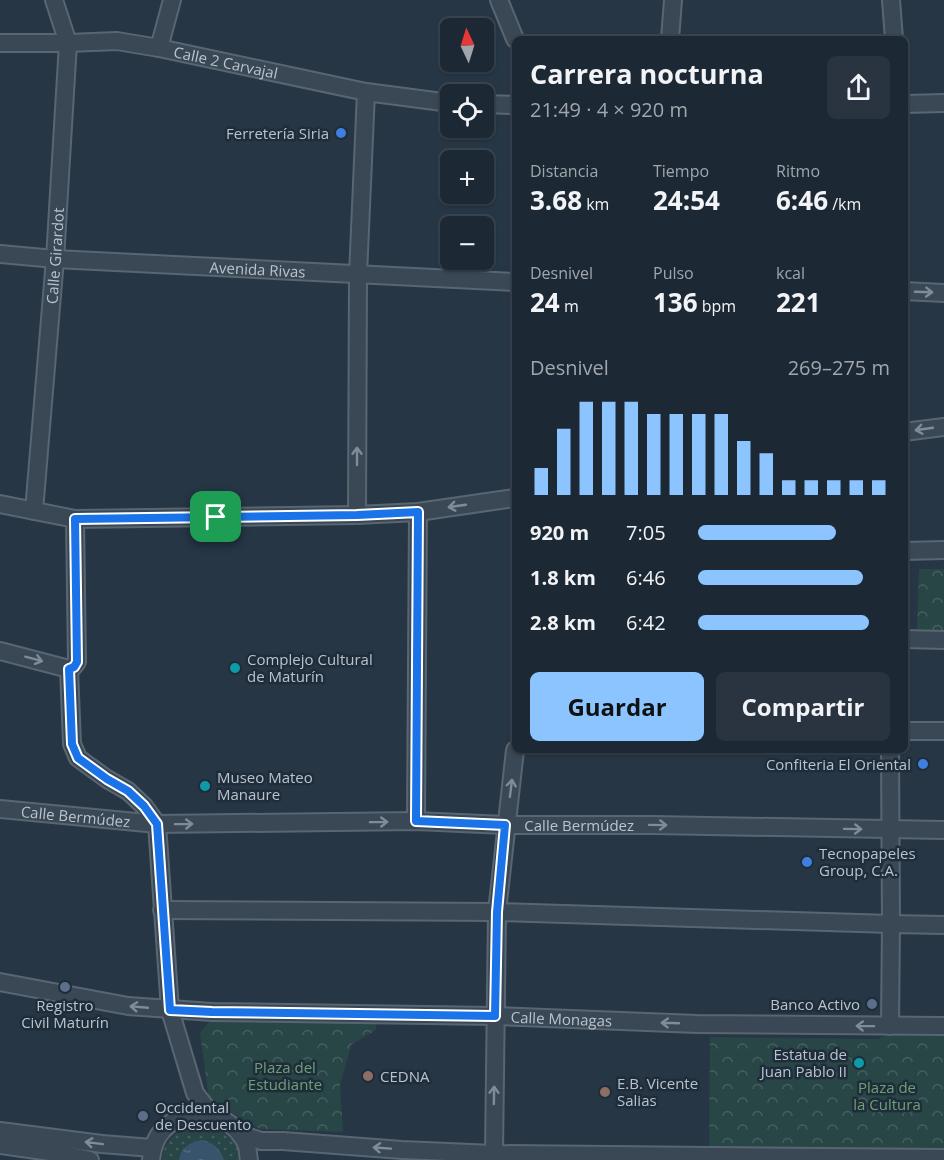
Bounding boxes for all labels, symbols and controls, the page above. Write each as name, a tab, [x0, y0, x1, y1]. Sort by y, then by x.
north arrow	[440, 18, 494, 72]
map controls	[440, 18, 494, 270]
street label: Calle 2 Carvajal	[172, 41, 280, 83]
text: Carrera nocturna	[530, 55, 764, 92]
button: share	[827, 56, 890, 119]
button: locate	[440, 84, 494, 138]
text: 21:49 · 4 × 920 m	[530, 96, 688, 123]
place label: Ferretería Siria	[226, 123, 329, 143]
marker: Ferretería Siria	[334, 126, 348, 140]
button: +	[440, 150, 494, 204]
text: Distancia	[530, 160, 598, 182]
text: Tiempo	[653, 160, 709, 182]
text: Ritmo	[776, 160, 820, 182]
text: 3.68	[530, 182, 582, 218]
text: 24:54	[653, 182, 720, 218]
text: 6:46	[776, 182, 828, 218]
text: km	[582, 193, 609, 215]
text: /km	[828, 193, 861, 215]
street label: Calle Girardot	[41, 207, 68, 305]
button: −	[440, 216, 494, 270]
street label: Avenida Rivas	[209, 257, 306, 282]
text: Desnivel	[530, 262, 593, 284]
text: Pulso	[653, 262, 694, 284]
text: kcal	[776, 262, 805, 284]
text: 24	[530, 284, 560, 320]
text: 136	[653, 284, 698, 320]
text: 221	[776, 284, 821, 320]
one-way arrow	[914, 286, 934, 297]
text: m	[560, 295, 579, 317]
text: bpm	[698, 295, 736, 317]
text: Desnivel	[530, 354, 609, 381]
text: 269–275 m	[788, 354, 890, 381]
one-way arrow	[915, 424, 935, 435]
one-way arrow	[351, 447, 363, 467]
pin	[190, 491, 241, 542]
icon: arrive	[199, 500, 232, 533]
one-way arrow	[447, 501, 467, 512]
text: 920 m	[530, 519, 589, 546]
text: 7:05	[626, 519, 666, 546]
text: 1.8 km	[530, 564, 596, 591]
text: 6:46	[626, 564, 666, 591]
text: 2.8 km	[530, 609, 596, 636]
text: 6:42	[626, 609, 666, 636]
place label: Complejo Cultural de Maturín	[247, 649, 373, 686]
one-way arrow	[25, 654, 44, 666]
marker: Complejo Cultural de Maturín	[228, 661, 242, 675]
button: Guardar	[530, 672, 704, 741]
button: Compartir	[716, 672, 890, 741]
place label: Confiteria El Oriental	[766, 754, 911, 774]
marker: Confiteria El Oriental	[916, 757, 930, 771]
place label: Museo Mateo Manaure	[217, 767, 313, 804]
one-way arrow	[505, 778, 516, 798]
marker: Museo Mateo Manaure	[198, 779, 212, 793]
street label: Calle Bermúdez	[20, 801, 131, 831]
street label: Calle Bermúdez	[524, 815, 634, 835]
one-way arrow	[368, 816, 388, 828]
one-way arrow	[173, 818, 193, 830]
one-way arrow	[647, 819, 667, 831]
one-way arrow	[842, 823, 862, 835]
place label: Tecnopapeles Group, C.A.	[819, 843, 916, 880]
marker: Tecnopapeles Group, C.A.	[800, 855, 814, 869]
marker: Registro Civil Maturín	[58, 980, 72, 994]
place label: Banco Activo	[770, 994, 860, 1014]
place label: Registro Civil Maturín	[21, 995, 109, 1032]
marker: Banco Activo	[865, 997, 879, 1011]
one-way arrow	[129, 1001, 149, 1012]
street label: Calle Monagas	[510, 1007, 613, 1031]
one-way arrow	[660, 1018, 680, 1029]
one-way arrow	[855, 1020, 875, 1032]
place label: Estatua de Juan Pablo II	[759, 1044, 847, 1081]
marker: Estatua de Juan Pablo II	[852, 1056, 866, 1070]
park label: Plaza del Estudiante	[248, 1057, 322, 1094]
place label: CEDNA	[380, 1066, 430, 1086]
marker: CEDNA	[361, 1069, 375, 1083]
place label: E.B. Vicente Salias	[617, 1073, 698, 1110]
park label: Plaza de la Cultura	[853, 1077, 921, 1114]
marker: E.B. Vicente Salias	[598, 1085, 612, 1099]
one-way arrow	[488, 1086, 500, 1106]
place label: Occidental de Descuento	[155, 1097, 251, 1134]
marker: Occidental de Descuento	[136, 1109, 150, 1123]
one-way arrow	[85, 1137, 105, 1148]
one-way arrow	[372, 1142, 392, 1153]

